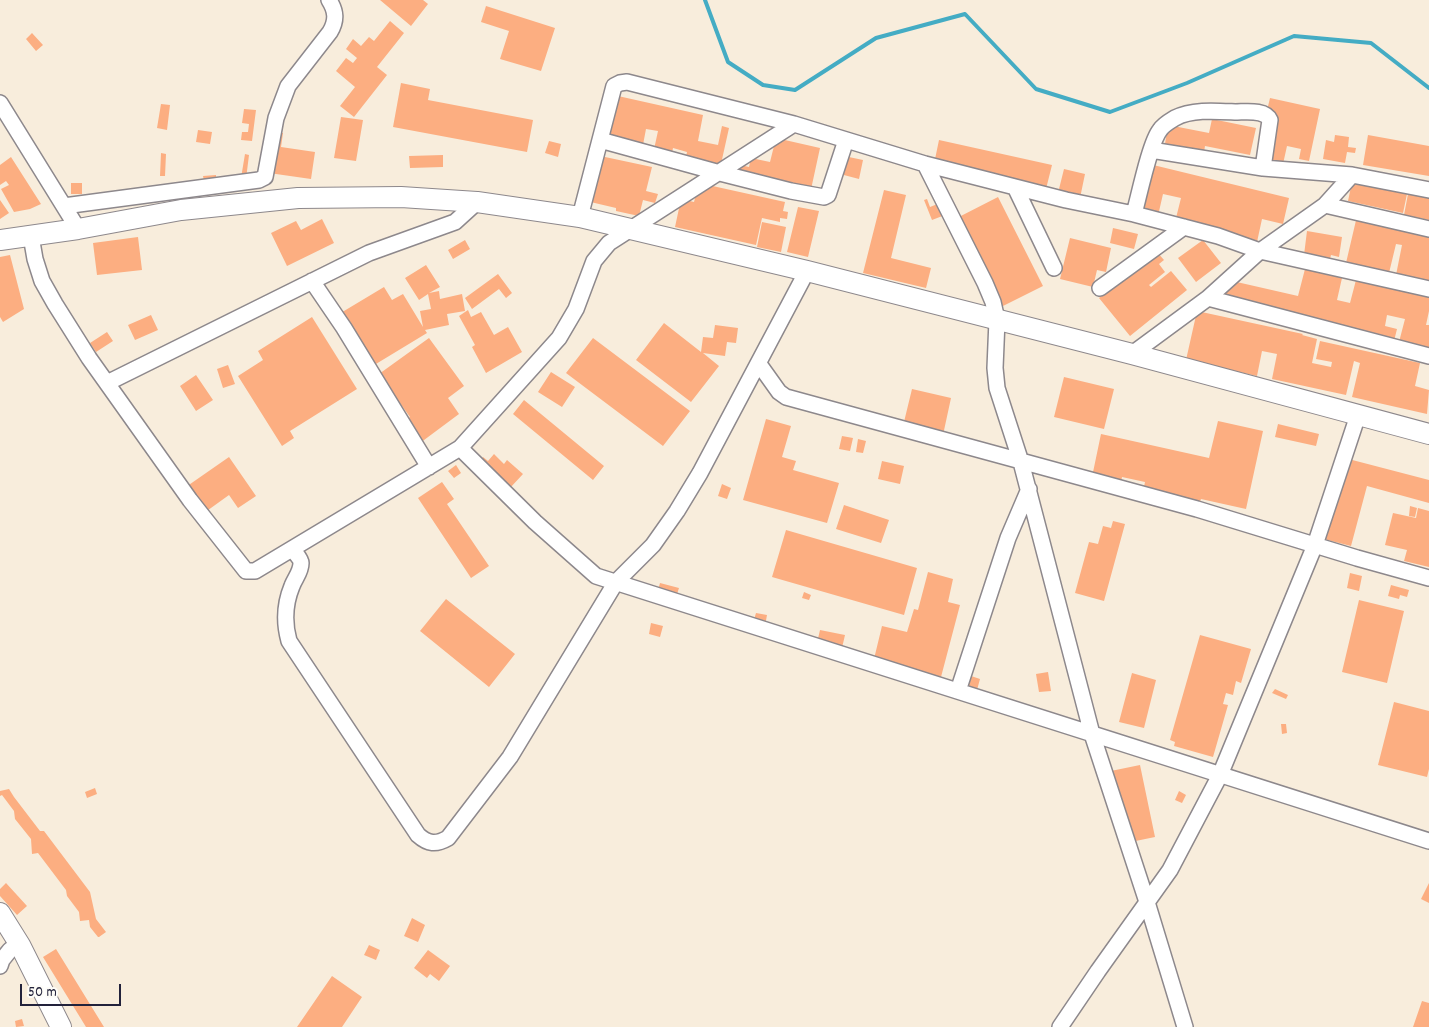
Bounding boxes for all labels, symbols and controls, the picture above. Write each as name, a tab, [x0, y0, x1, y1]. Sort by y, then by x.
scale bar	[22, 974, 124, 1006]
text: 50 m	[28, 982, 57, 1004]

